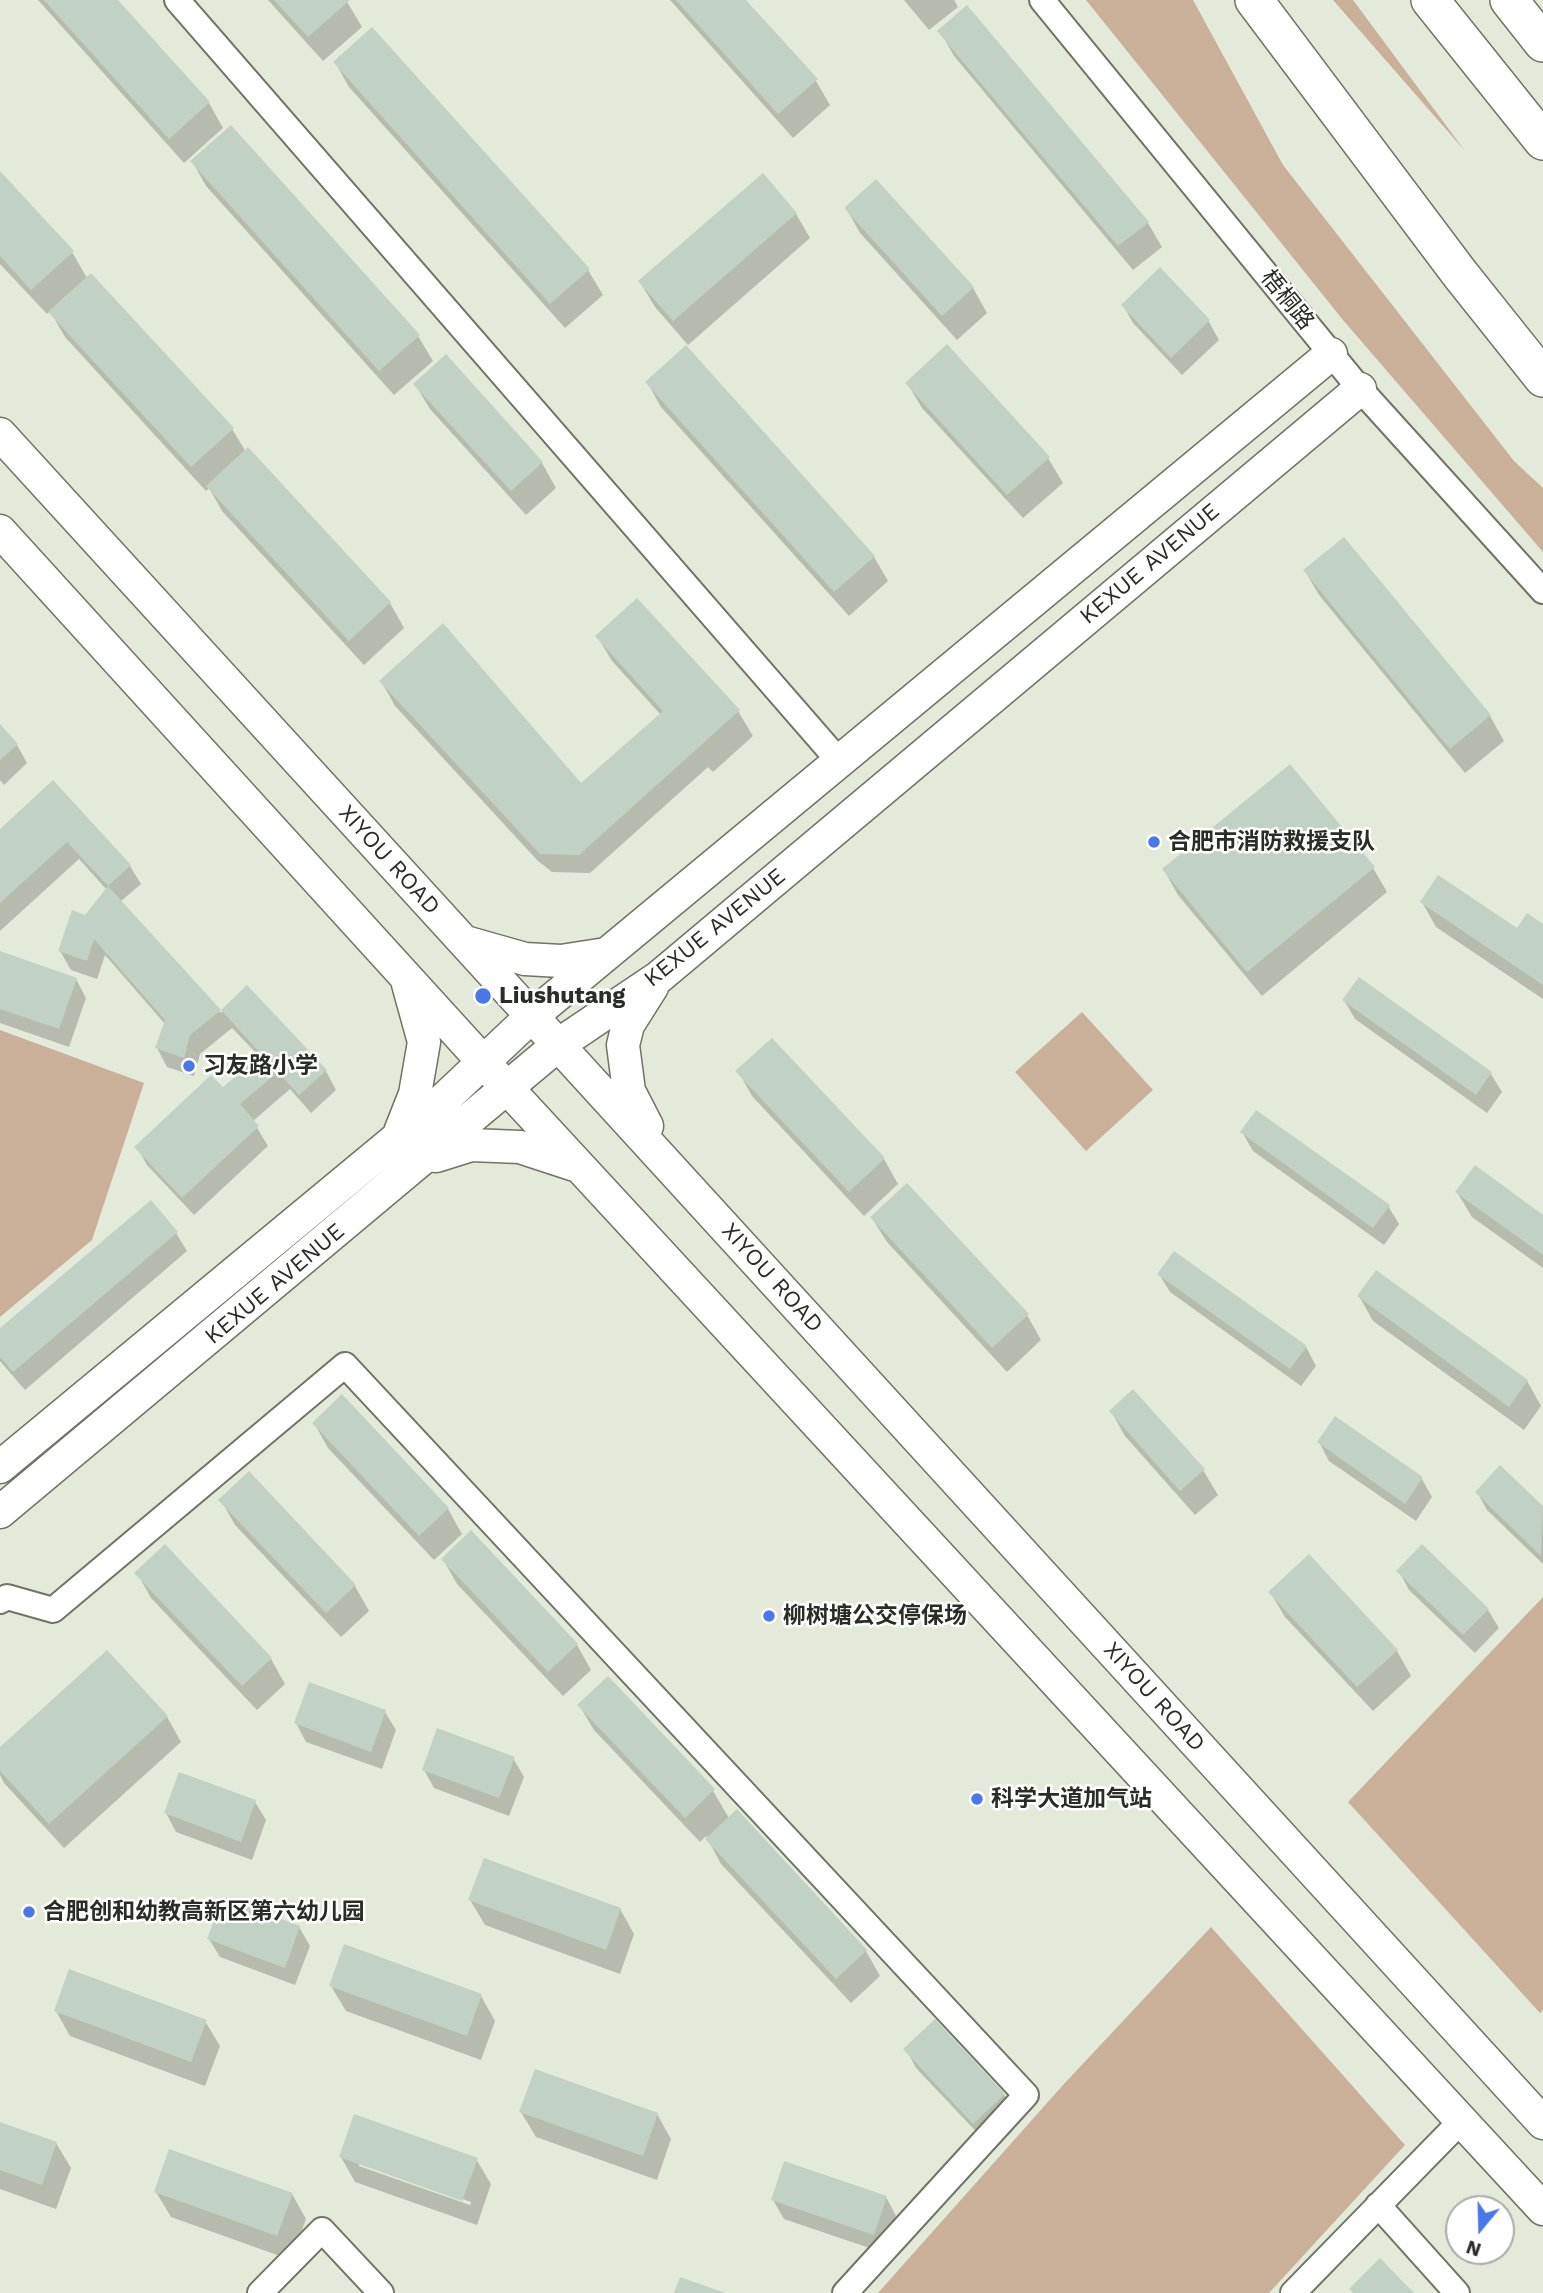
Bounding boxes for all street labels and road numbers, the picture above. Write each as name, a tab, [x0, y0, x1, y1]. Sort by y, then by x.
street label: 梧桐路	[1255, 265, 1319, 335]
street label: KEXUE AVENUE	[1075, 498, 1225, 630]
street label: XIYOU ROAD	[332, 799, 446, 921]
street label: KEXUE AVENUE	[639, 863, 791, 993]
street label: XIYOU ROAD	[715, 1217, 829, 1339]
street label: KEXUE AVENUE	[200, 1218, 350, 1350]
street label: XIYOU ROAD	[1097, 1636, 1211, 1758]

